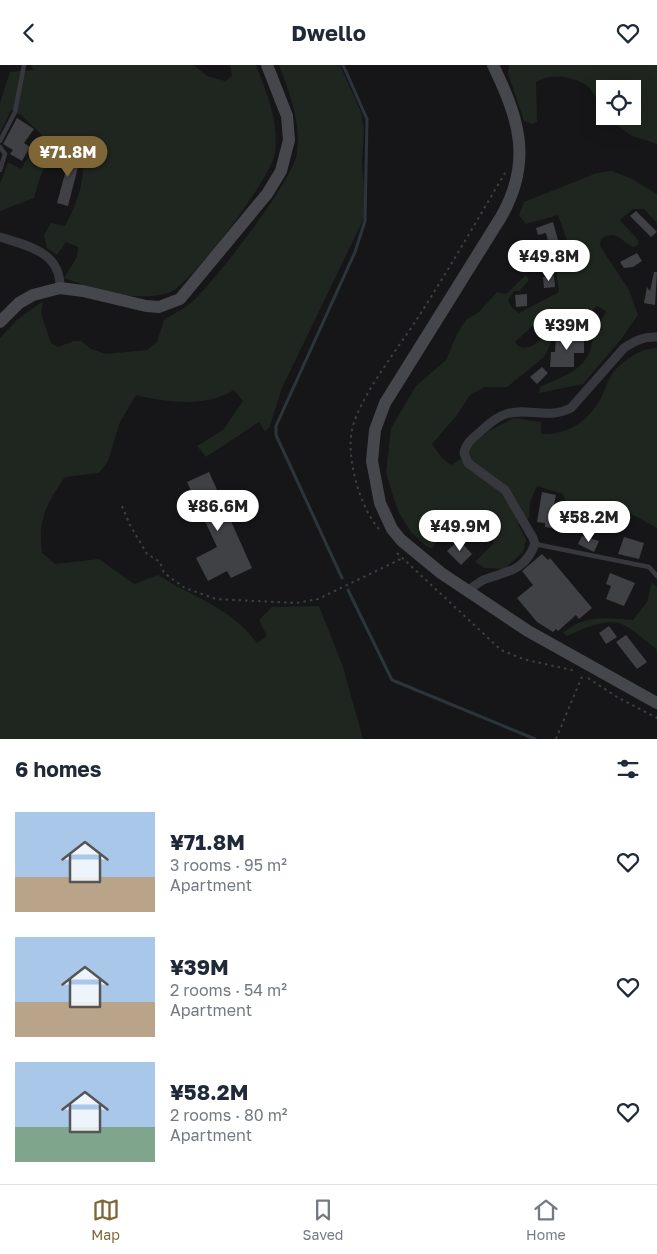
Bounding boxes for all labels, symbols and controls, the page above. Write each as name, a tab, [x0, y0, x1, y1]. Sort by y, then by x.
icon: back	[15, 19, 43, 47]
text: Dwello	[291, 19, 366, 46]
icon: heart	[614, 19, 642, 47]
map controls	[596, 80, 641, 125]
button: locate	[596, 80, 641, 125]
pin: ¥71.8M	[27, 135, 109, 178]
text: ¥71.8M	[39, 142, 97, 162]
pin: ¥49.8M	[508, 239, 590, 282]
text: ¥49.8M	[519, 246, 579, 266]
pin: ¥39M	[537, 309, 597, 351]
text: ¥39M	[545, 315, 589, 335]
pin: ¥86.6M	[177, 489, 259, 532]
text: ¥86.6M	[188, 496, 248, 516]
pin: ¥58.2M	[548, 501, 630, 543]
text: ¥58.2M	[559, 507, 619, 527]
pin: ¥49.9M	[419, 509, 501, 552]
text: ¥49.9M	[430, 516, 490, 536]
icon: filters	[614, 755, 642, 783]
text: 6 homes	[15, 756, 101, 782]
text: ¥71.8M	[170, 829, 245, 855]
icon: home	[55, 832, 115, 892]
icon: heart	[614, 848, 642, 876]
text: 3 rooms · 95 m²	[170, 855, 287, 875]
text: Apartment	[170, 875, 252, 895]
text: ¥39M	[170, 954, 229, 980]
icon: home	[55, 957, 115, 1017]
icon: heart	[614, 973, 642, 1001]
text: 2 rooms · 54 m²	[170, 980, 287, 1000]
text: Apartment	[170, 1000, 252, 1020]
text: ¥58.2M	[170, 1079, 248, 1105]
icon: home	[55, 1082, 115, 1142]
icon: heart	[614, 1098, 642, 1126]
text: 2 rooms · 80 m²	[170, 1105, 288, 1125]
text: Apartment	[170, 1125, 252, 1145]
tab: Map	[91, 1196, 120, 1243]
tab: Saved	[303, 1196, 343, 1243]
tab: Home	[526, 1196, 566, 1243]

